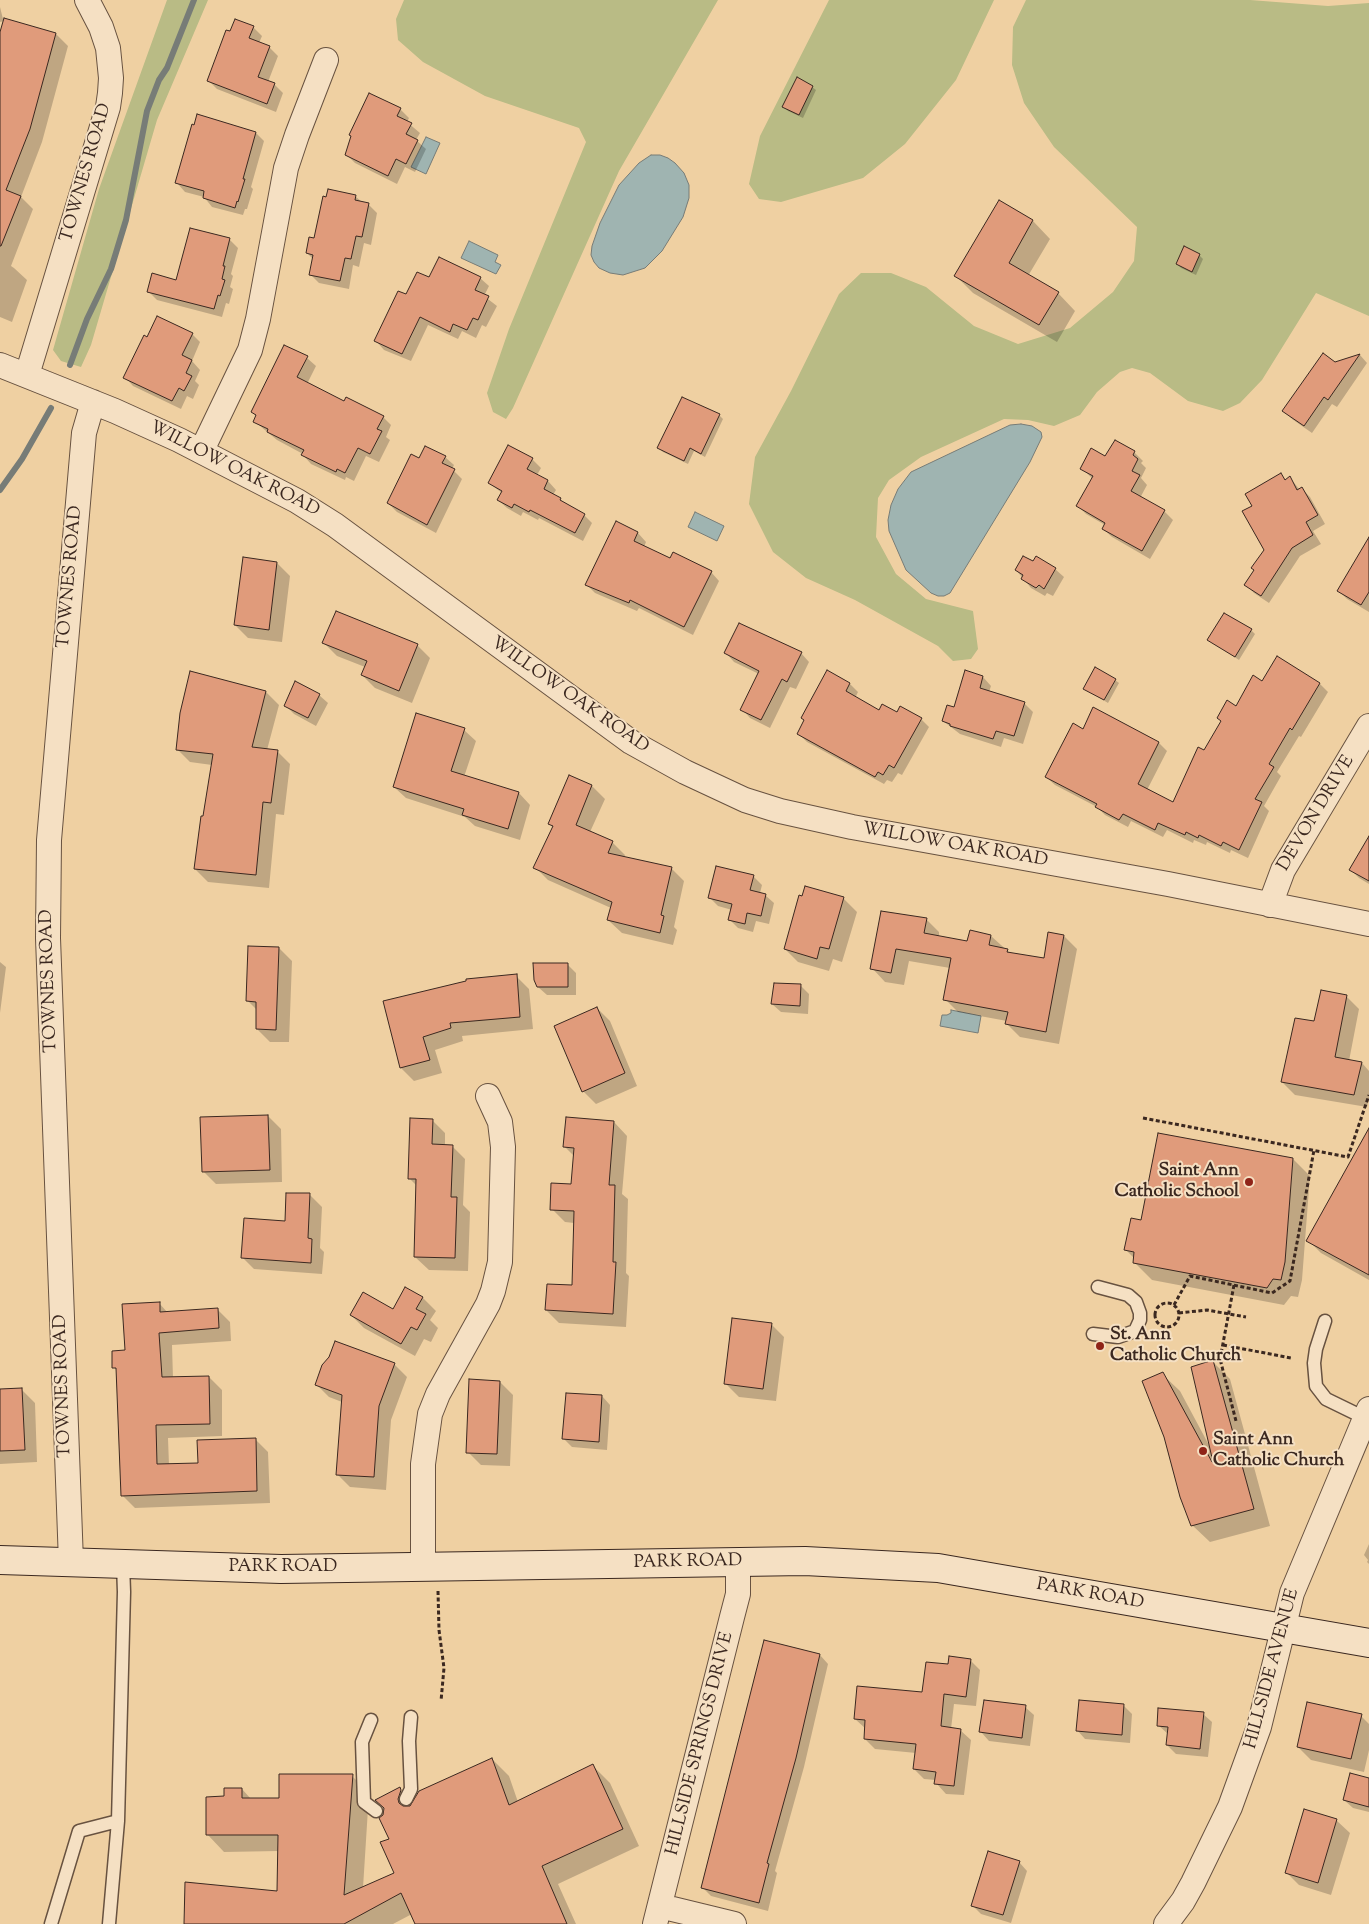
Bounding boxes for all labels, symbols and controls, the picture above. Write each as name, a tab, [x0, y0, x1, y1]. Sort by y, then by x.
street label: TOWNES ROAD	[57, 101, 117, 245]
street label: WILLOW OAK ROAD	[145, 418, 323, 522]
street label: TOWNES ROAD	[54, 505, 88, 649]
street label: WILLOW OAK ROAD	[486, 633, 652, 759]
street label: DEVON DRIVE	[1274, 752, 1360, 876]
street label: WILLOW OAK ROAD	[861, 819, 1049, 873]
street label: TOWNES ROAD	[37, 909, 63, 1053]
place label: Saint Ann Catholic School	[1115, 1161, 1239, 1204]
marker: Saint Ann Catholic School	[1243, 1176, 1255, 1188]
street label: TOWNES ROAD	[51, 1314, 77, 1458]
place label: St. Ann Catholic Church	[1110, 1325, 1241, 1368]
marker: St. Ann Catholic Church	[1094, 1340, 1106, 1352]
place label: Saint Ann Catholic Church	[1213, 1430, 1344, 1472]
marker: Saint Ann Catholic Church	[1197, 1445, 1209, 1457]
street label: PARK ROAD	[633, 1551, 743, 1575]
street label: PARK ROAD	[229, 1557, 337, 1579]
street label: PARK ROAD	[1035, 1575, 1145, 1615]
street label: HILLSIDE AVENUE	[1241, 1587, 1305, 1751]
street label: HILLSIDE SPRINGS DRIVE	[663, 1630, 739, 1858]

